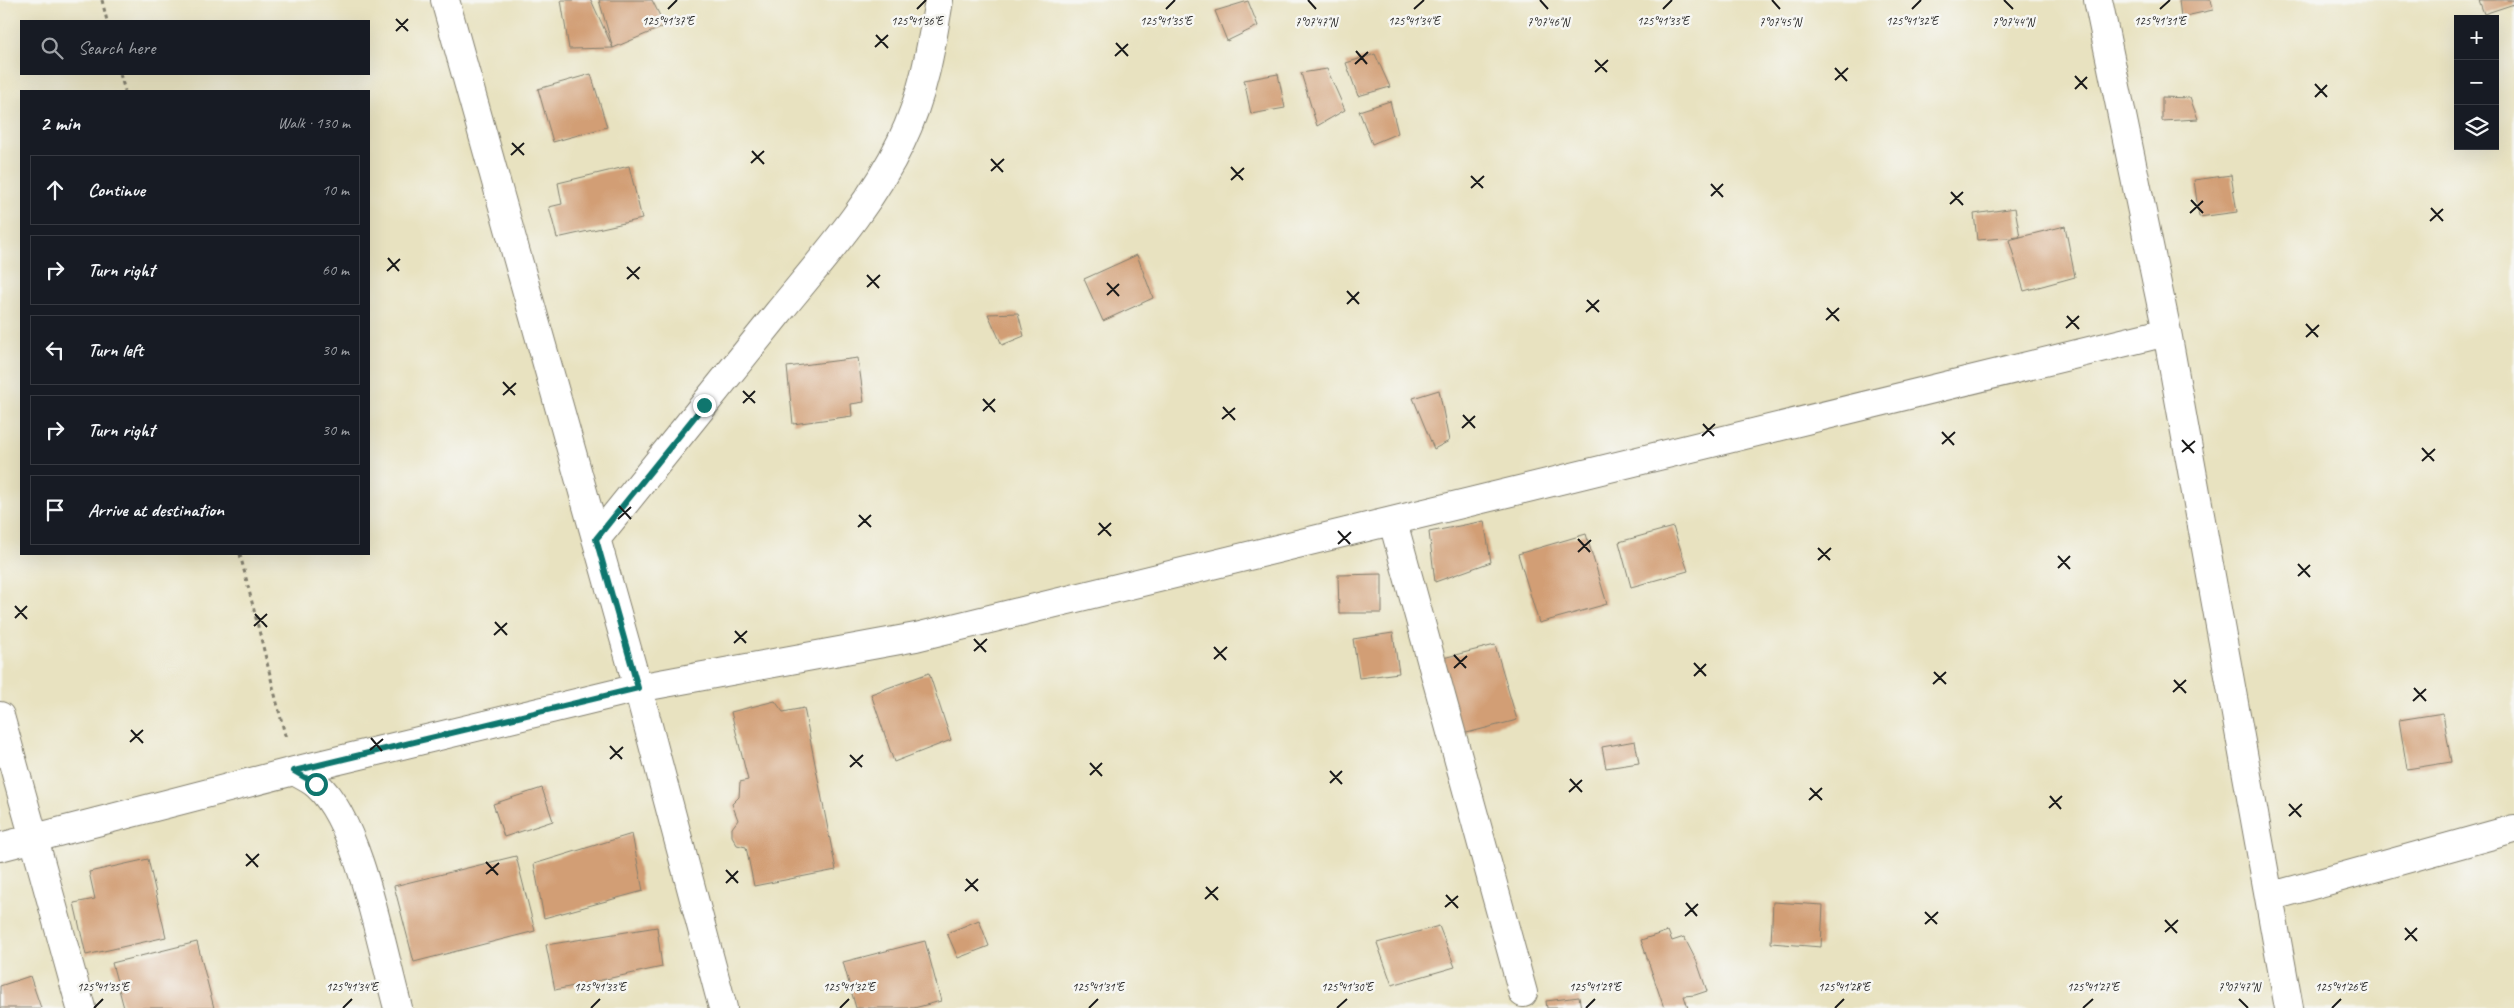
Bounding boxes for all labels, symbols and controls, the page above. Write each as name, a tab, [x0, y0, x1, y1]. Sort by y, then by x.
text: 125°41'37"E	[642, 13, 696, 29]
text: 125°41'36"E	[891, 13, 945, 29]
text: 125°41'35"E	[1140, 13, 1194, 29]
text: 125°41'34"E	[1388, 13, 1442, 29]
text: 125°41'33"E	[1637, 13, 1691, 29]
text: 125°41'32"E	[1886, 13, 1940, 29]
text: 125°41'31"E	[2134, 13, 2188, 29]
text: 7°07'47"N	[1295, 14, 1339, 30]
text: 7°07'46"N	[1527, 14, 1571, 30]
text: 7°07'45"N	[1759, 14, 1803, 30]
text: 7°07'44"N	[1992, 14, 2036, 30]
map controls	[2454, 15, 2499, 150]
button: +	[2454, 15, 2499, 60]
search box	[20, 20, 370, 75]
icon: search	[38, 34, 66, 62]
text: Search here	[78, 36, 155, 60]
button: −	[2454, 60, 2499, 105]
button: layers	[2454, 105, 2499, 150]
text: 2 min	[40, 110, 80, 136]
text: Walk · 130 m	[278, 113, 350, 133]
icon: ahead	[41, 176, 69, 204]
text: Continue	[88, 178, 145, 202]
text: 10 m	[322, 180, 349, 200]
icon: right	[41, 256, 69, 284]
text: Turn right	[88, 258, 155, 282]
text: 60 m	[322, 260, 349, 280]
icon: left	[41, 336, 69, 364]
text: Turn left	[88, 338, 143, 362]
text: 30 m	[322, 340, 349, 360]
route end	[693, 394, 716, 417]
icon: right	[41, 416, 69, 444]
text: Turn right	[88, 418, 155, 442]
text: 30 m	[322, 420, 349, 440]
icon: arrive	[41, 496, 69, 524]
text: Arrive at destination	[88, 498, 224, 522]
route start	[305, 773, 328, 796]
text: 125°41'35"E	[77, 979, 131, 995]
text: 125°41'34"E	[326, 979, 380, 995]
text: 125°41'33"E	[574, 979, 628, 995]
text: 125°41'32"E	[823, 979, 877, 995]
text: 125°41'31"E	[1072, 979, 1126, 995]
text: 125°41'30"E	[1321, 979, 1375, 995]
text: 125°41'29"E	[1569, 979, 1623, 995]
text: 125°41'28"E	[1818, 979, 1872, 995]
text: 125°41'27"E	[2067, 979, 2121, 995]
text: 7°07'47"N	[2218, 979, 2262, 995]
text: 125°41'26"E	[2315, 979, 2369, 995]

